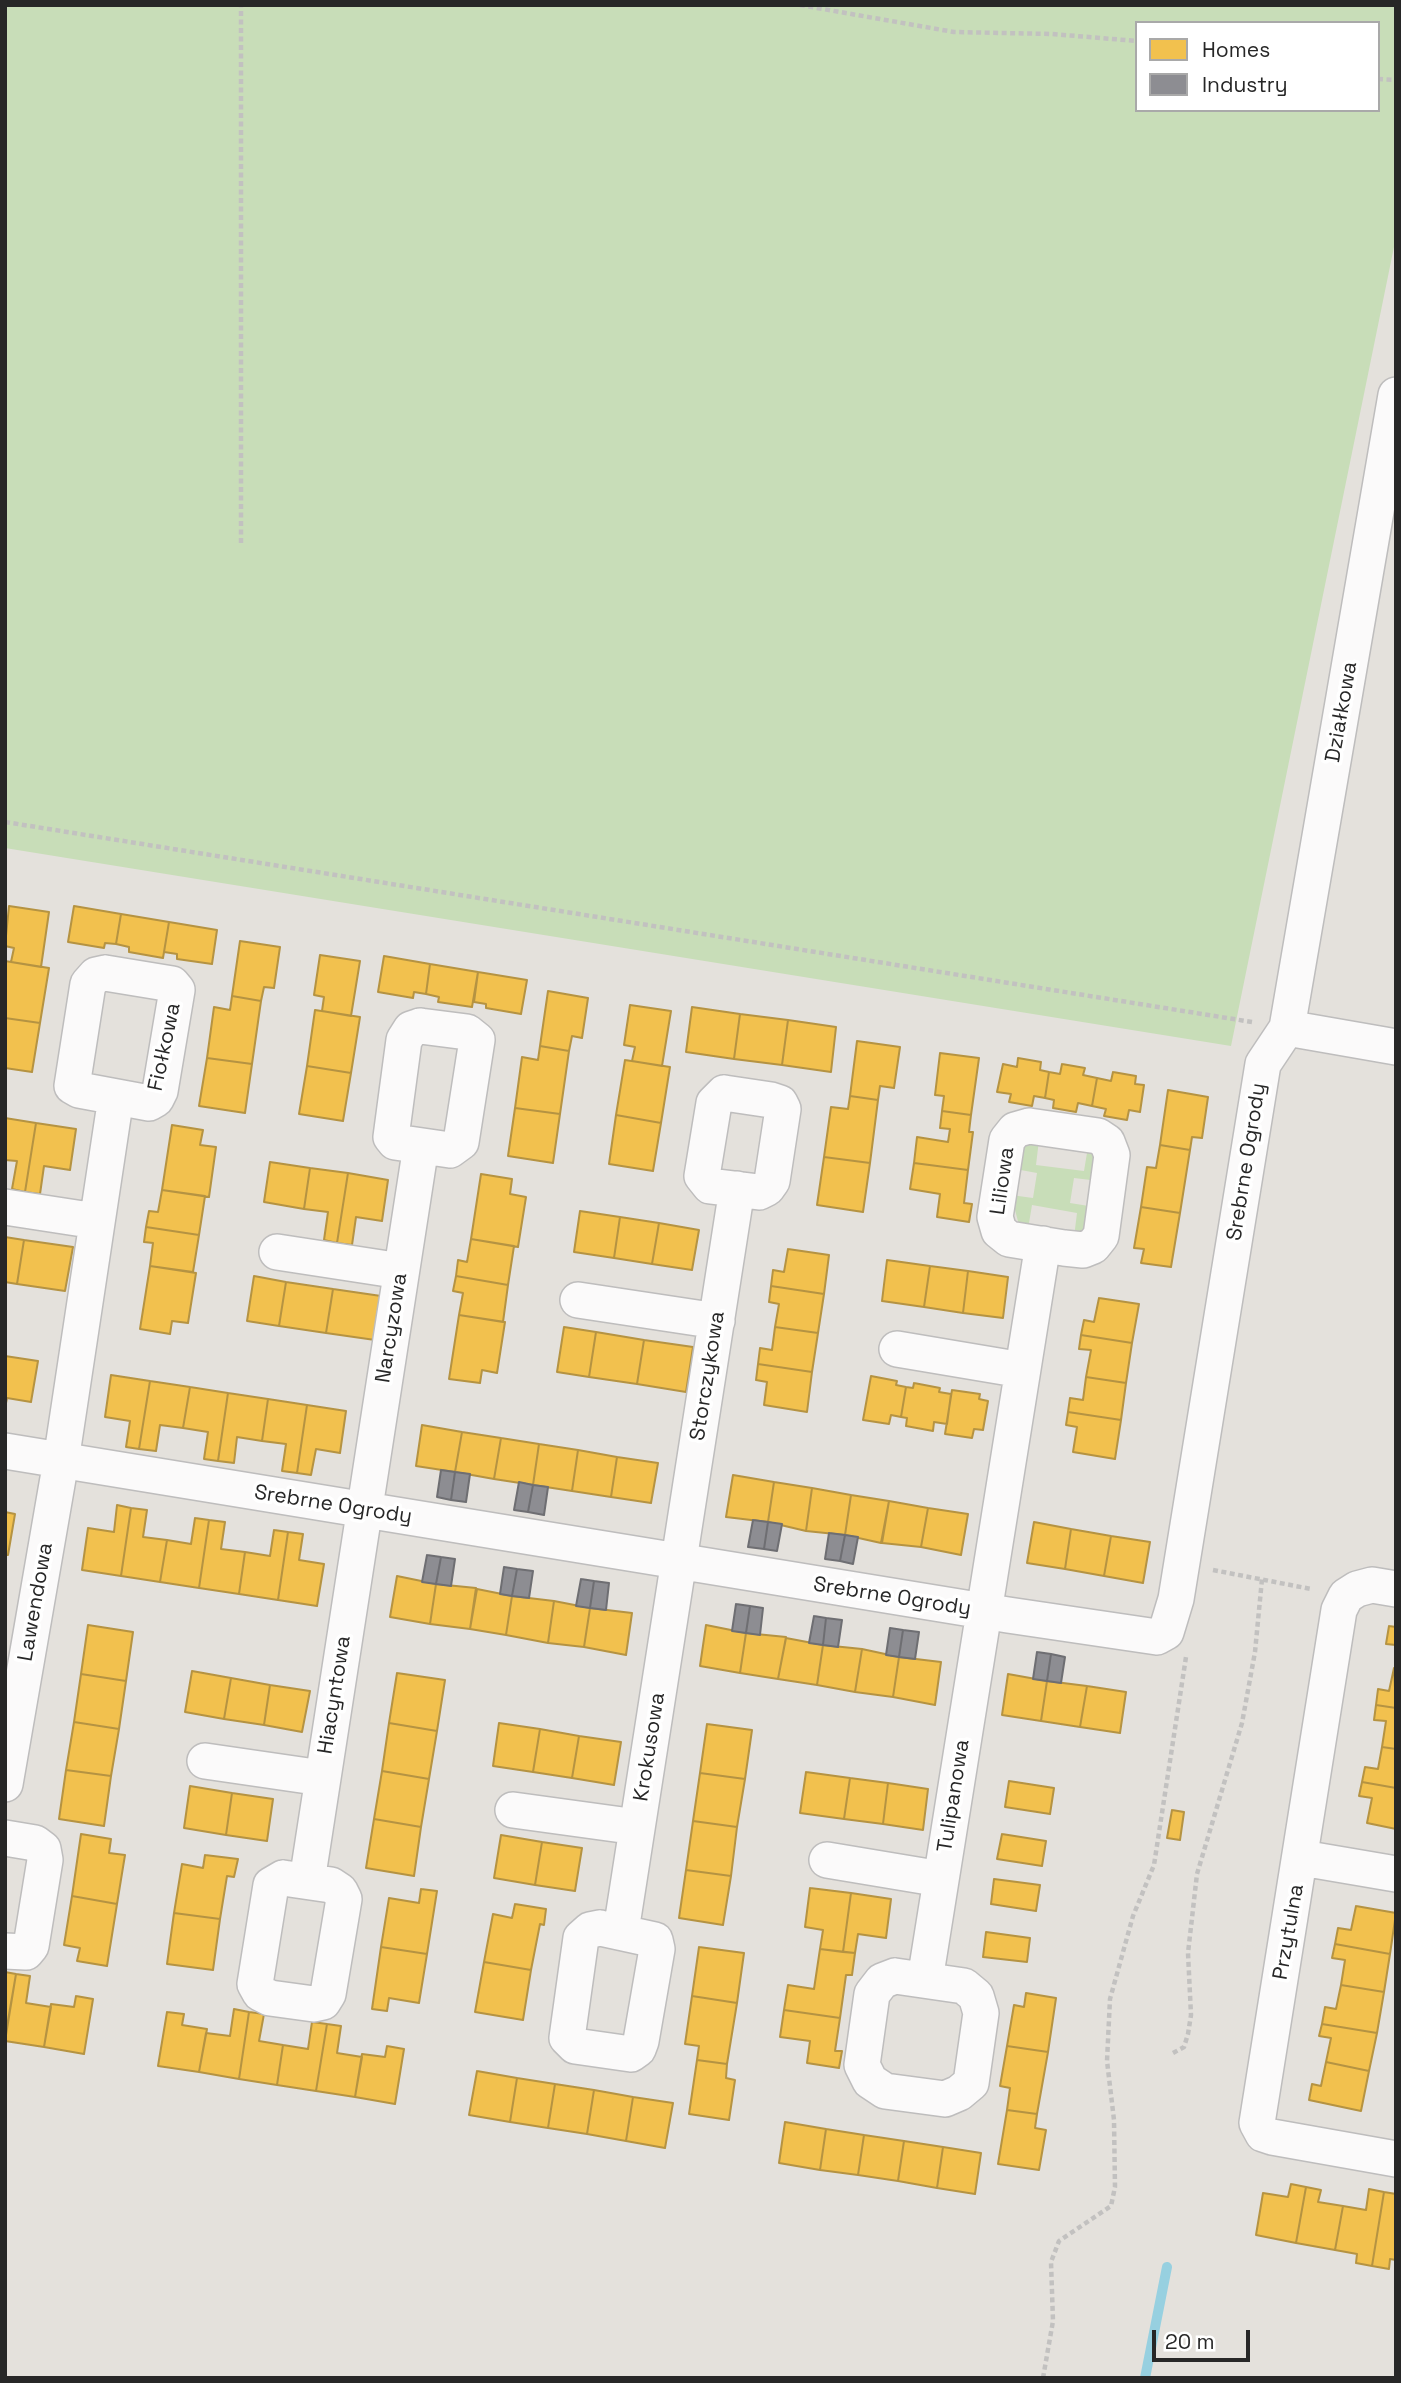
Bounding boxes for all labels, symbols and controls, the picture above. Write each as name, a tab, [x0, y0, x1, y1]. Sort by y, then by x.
legend	[1135, 21, 1380, 112]
text: Homes	[1202, 36, 1270, 63]
text: Industry	[1202, 71, 1288, 98]
street label: Działkowa	[1321, 660, 1363, 764]
street label: Fiołkowa	[143, 1001, 187, 1093]
street label: Srebrne Ogrody	[1222, 1081, 1272, 1243]
street label: Liliowa	[986, 1145, 1020, 1217]
street label: Narcyzowa	[371, 1271, 413, 1385]
street label: Storczykowa	[685, 1309, 731, 1443]
street label: Srebrne Ogrody	[252, 1480, 414, 1530]
street label: Lawendowa	[13, 1541, 59, 1663]
street label: Srebrne Ogrody	[811, 1572, 973, 1622]
street label: Hiacyntowa	[313, 1634, 357, 1756]
street label: Krokusowa	[629, 1691, 671, 1803]
street label: Tulipanowa	[933, 1738, 975, 1854]
street label: Przytulna	[1268, 1882, 1310, 1982]
scale bar	[1156, 2316, 1254, 2360]
text: 20 m	[1165, 2328, 1215, 2355]

